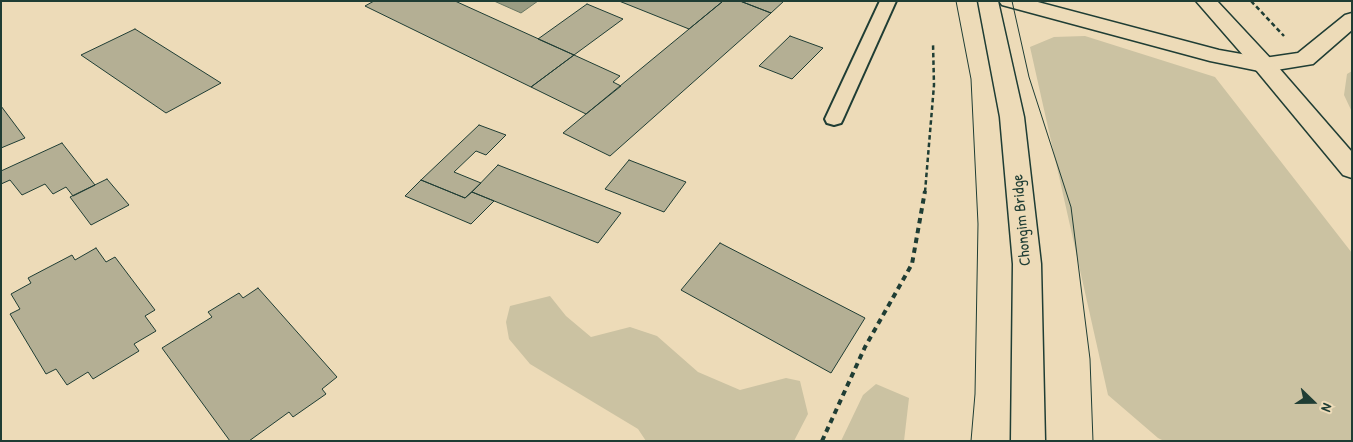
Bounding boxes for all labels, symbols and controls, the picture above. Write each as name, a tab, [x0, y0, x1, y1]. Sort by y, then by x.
street label: Chongim Bridge	[1008, 173, 1036, 267]
north arrow	[1288, 377, 1338, 427]
text: N	[1317, 401, 1338, 415]

